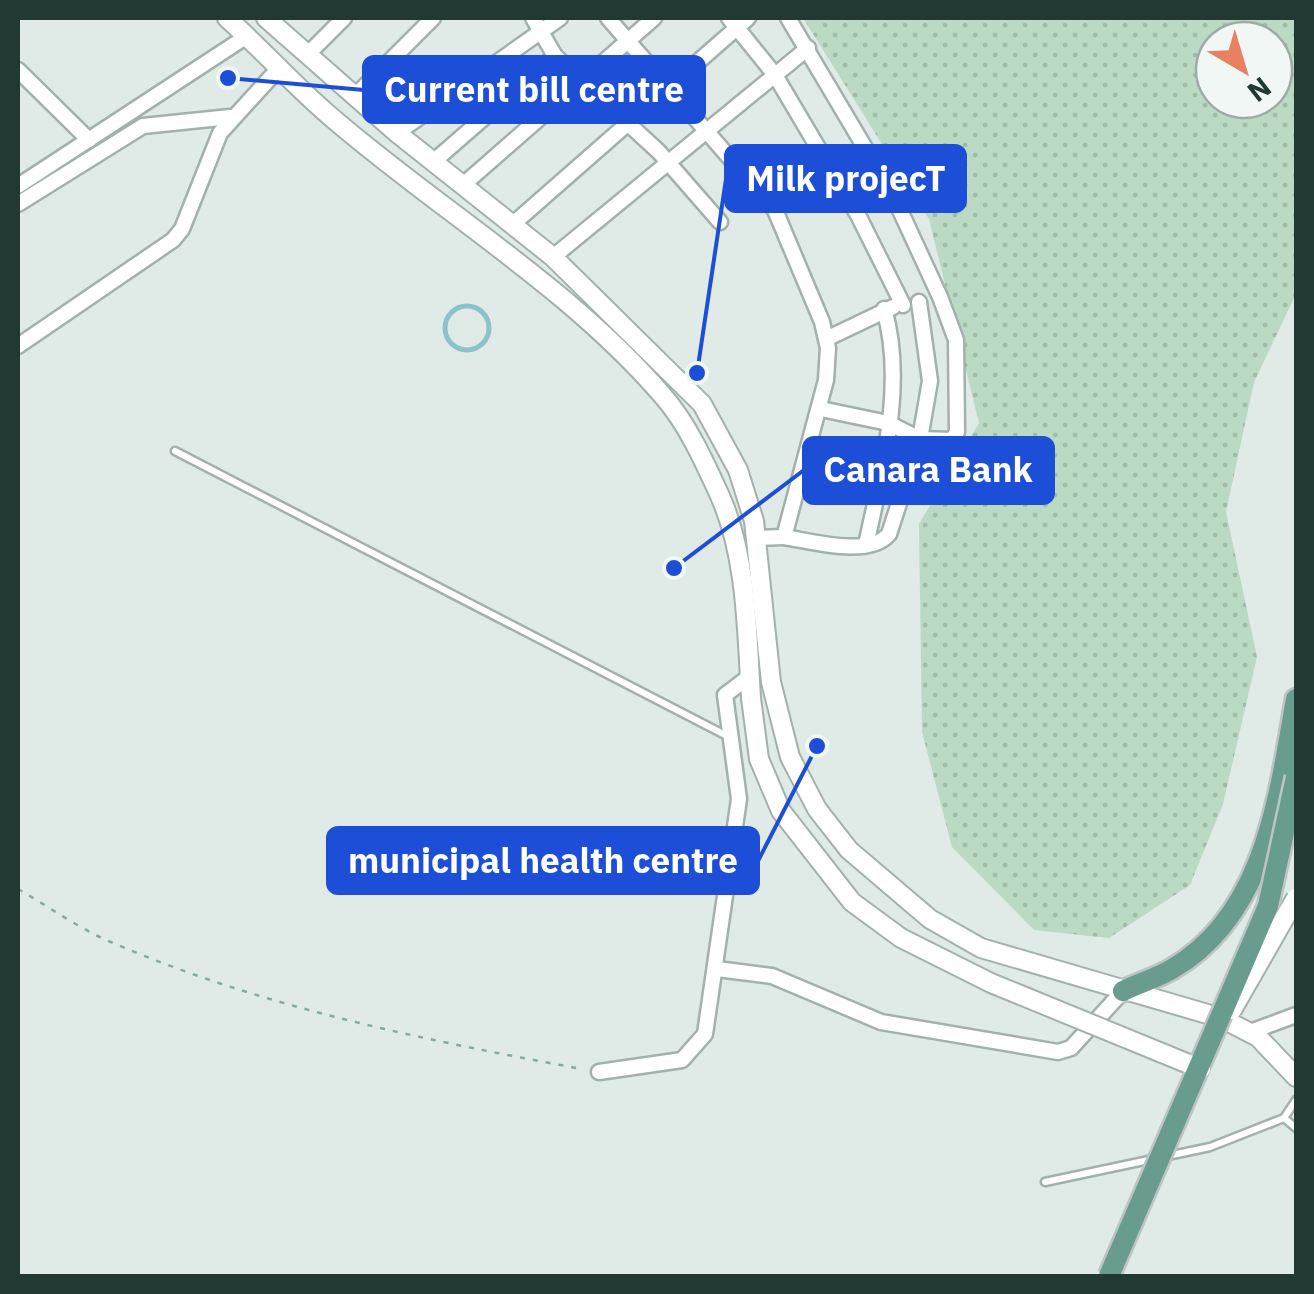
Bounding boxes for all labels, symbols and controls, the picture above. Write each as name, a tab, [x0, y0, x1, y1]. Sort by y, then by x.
north arrow	[1194, 20, 1294, 120]
callout: Current bill centre	[364, 57, 704, 122]
text: Current bill centre	[384, 66, 684, 112]
text: N	[1240, 69, 1279, 111]
callout: Milk projecT	[726, 146, 965, 211]
text: Milk projecT	[746, 155, 946, 201]
callout: Canara Bank	[804, 438, 1053, 503]
text: Canara Bank	[823, 446, 1034, 492]
callout: municipal health centre	[328, 828, 758, 893]
text: municipal health centre	[348, 837, 738, 883]

